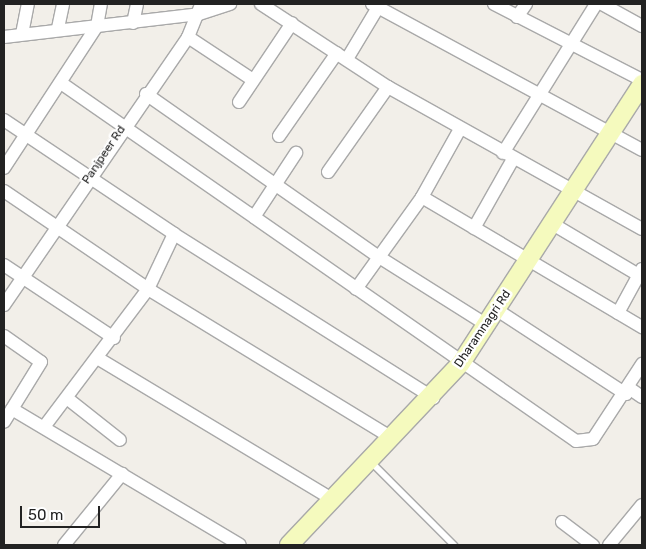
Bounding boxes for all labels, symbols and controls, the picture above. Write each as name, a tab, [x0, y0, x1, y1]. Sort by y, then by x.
street label: Panjpeer Rd	[79, 123, 129, 187]
street label: Dharamnagri Rd	[452, 288, 514, 370]
scale bar	[22, 496, 102, 528]
text: 50 m	[28, 506, 63, 524]

